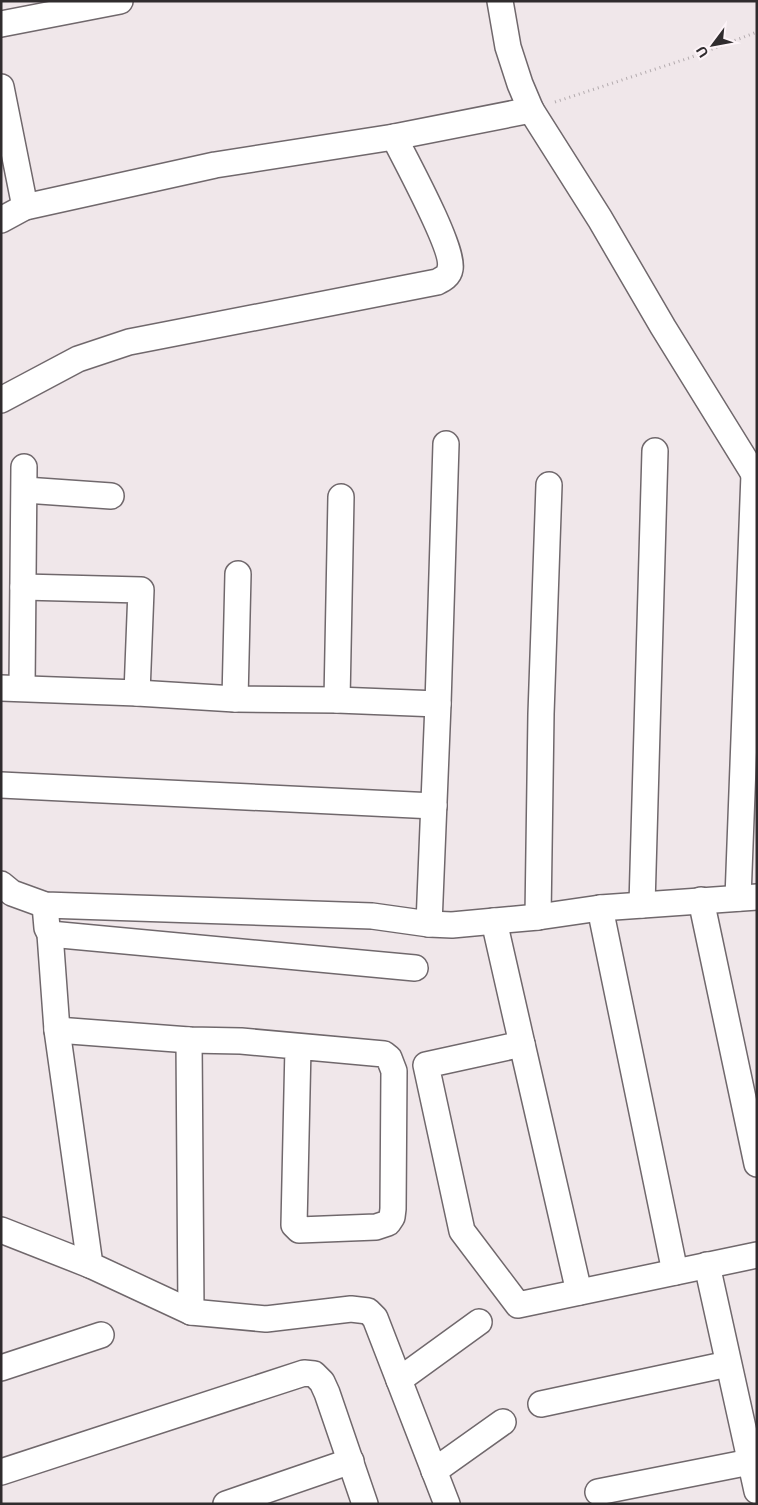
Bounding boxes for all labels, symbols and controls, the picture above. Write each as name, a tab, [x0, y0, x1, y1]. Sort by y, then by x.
north arrow	[688, 20, 738, 70]
text: U	[693, 43, 711, 60]

